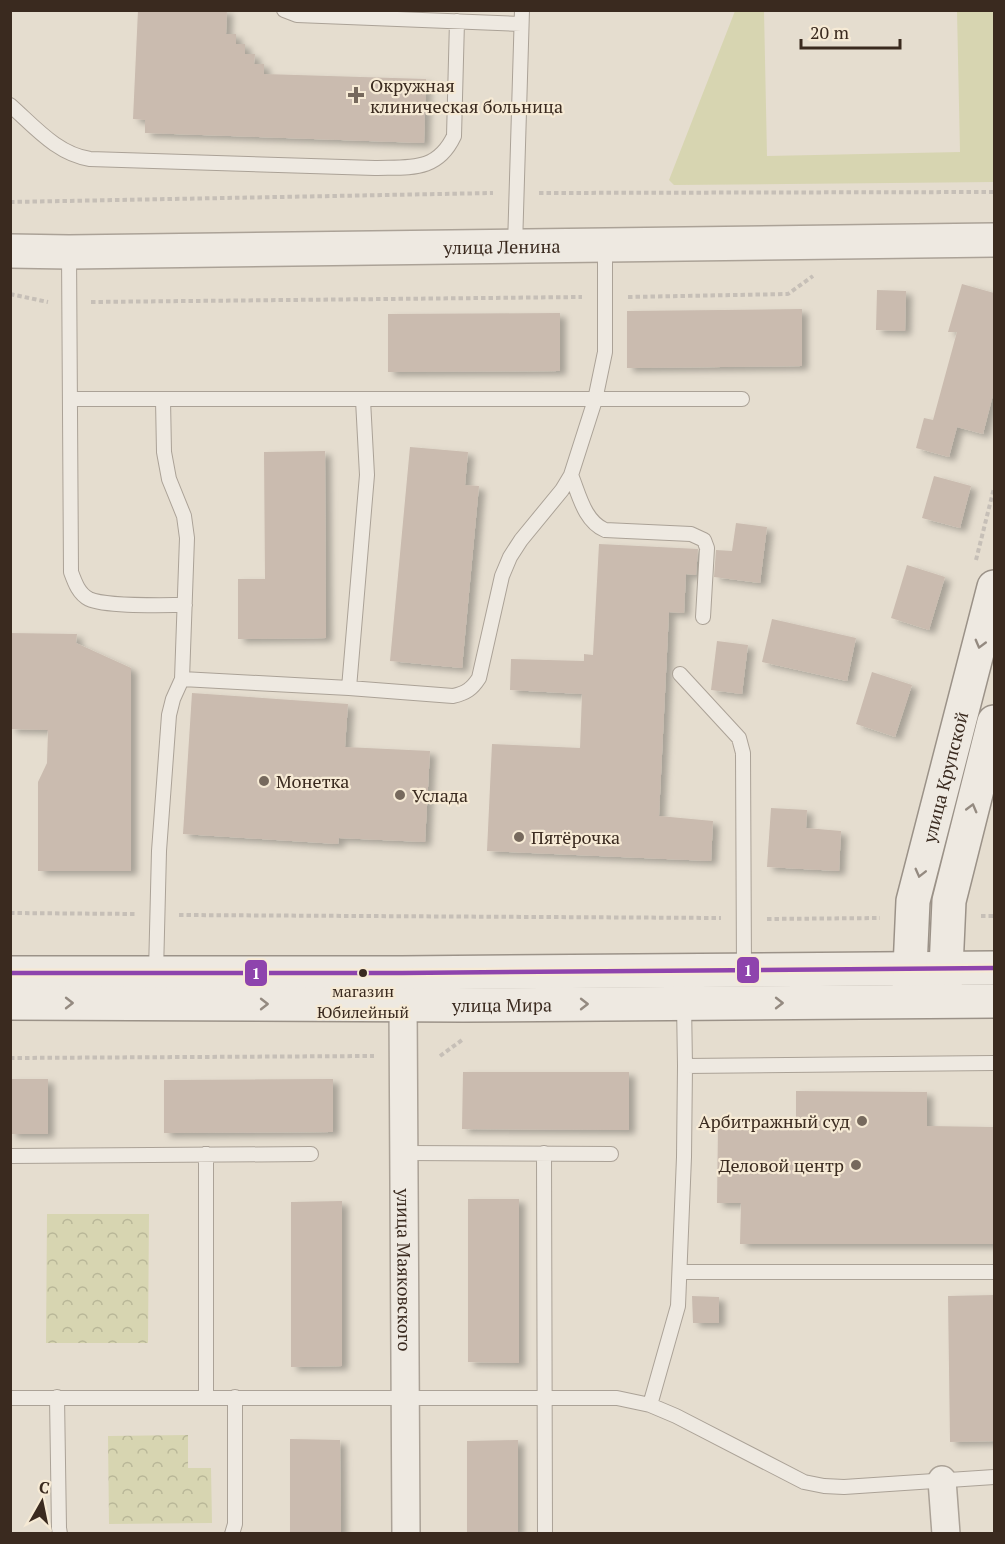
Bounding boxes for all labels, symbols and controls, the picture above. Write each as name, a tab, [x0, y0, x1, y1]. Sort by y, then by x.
scale bar	[801, 12, 900, 50]
text: 20 m	[810, 20, 850, 44]
place label: Окружная клиническая больница	[370, 73, 563, 118]
marker: Окружная клиническая больница	[347, 86, 365, 104]
street label: улица Ленина	[442, 234, 561, 259]
one-way arrow	[974, 639, 987, 649]
street label: улица Крупской	[916, 709, 973, 846]
place label: Монетка	[276, 769, 349, 793]
marker: Монетка	[257, 774, 271, 788]
place label: Услада	[412, 783, 468, 807]
marker: Услада	[393, 788, 407, 802]
one-way arrow	[965, 803, 977, 814]
place label: Пятёрочка	[531, 825, 620, 849]
marker: Пятёрочка	[512, 830, 526, 844]
one-way arrow	[914, 868, 927, 878]
line badge: 1	[736, 956, 760, 984]
line badge: 1	[244, 959, 268, 987]
text: 1	[743, 959, 753, 981]
text: 1	[251, 962, 261, 984]
marker: магазин Юбилейный	[357, 967, 369, 979]
place label: магазин Юбилейный	[317, 980, 409, 1023]
street label: улица Мира	[451, 992, 552, 1017]
one-way arrow	[64, 997, 73, 1009]
one-way arrow	[775, 997, 784, 1009]
one-way arrow	[259, 998, 268, 1010]
one-way arrow	[580, 998, 589, 1010]
place label: Арбитражный суд	[698, 1109, 850, 1133]
marker: Арбитражный суд	[855, 1114, 869, 1128]
place label: Деловой центр	[718, 1153, 844, 1177]
marker: Деловой центр	[849, 1158, 863, 1172]
street label: улица Маяковского	[392, 1187, 417, 1352]
north arrow	[12, 1472, 72, 1532]
text: С	[37, 1476, 51, 1499]

